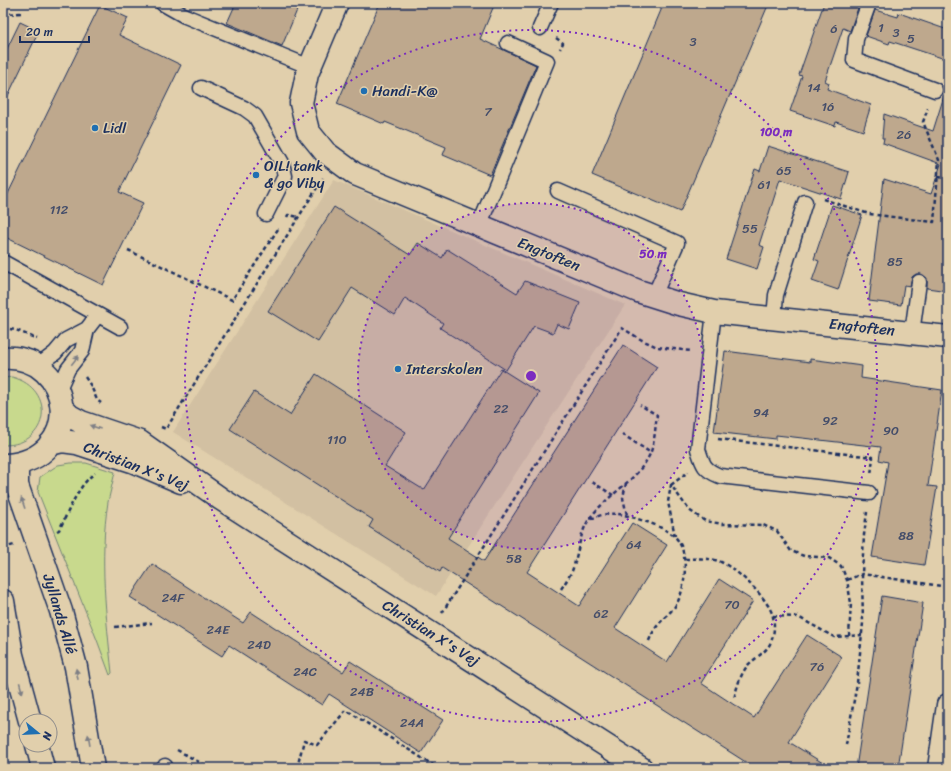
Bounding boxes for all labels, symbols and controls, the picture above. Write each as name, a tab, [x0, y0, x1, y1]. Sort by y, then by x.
house number: 1	[878, 16, 884, 39]
house number: 6	[830, 17, 838, 40]
scale bar	[20, 18, 89, 44]
text: 20 m	[26, 21, 53, 43]
house number: 3	[892, 21, 900, 44]
house number: 5	[907, 27, 915, 50]
house number: 3	[689, 30, 697, 53]
house number: 14	[807, 76, 821, 99]
place label: Handi-K@	[372, 78, 438, 104]
marker: Handi-K@	[359, 86, 369, 96]
house number: 16	[822, 95, 834, 118]
house number: 7	[484, 100, 493, 123]
place label: Lidl	[103, 115, 127, 141]
text: 100 m	[760, 121, 793, 143]
marker: Lidl	[90, 123, 100, 133]
house number: 26	[897, 123, 911, 146]
place label: OIL! tank & go Viby	[264, 153, 325, 196]
house number: 65	[776, 159, 792, 182]
marker: OIL! tank & go Viby	[251, 170, 261, 180]
house number: 61	[758, 173, 771, 196]
house number: 112	[50, 198, 69, 221]
house number: 55	[742, 217, 758, 240]
street label: Engtoften	[513, 230, 585, 278]
text: 50 m	[639, 243, 667, 265]
house number: 85	[887, 250, 903, 273]
street label: Engtoften	[828, 311, 896, 343]
one-way arrow	[70, 355, 79, 366]
place label: Interskolen	[405, 356, 483, 382]
marker: Interskolen	[393, 364, 403, 374]
centre of rings	[524, 369, 538, 383]
house number: 22	[493, 397, 509, 420]
house number: 94	[753, 401, 769, 424]
house number: 92	[822, 409, 838, 432]
house number: 90	[883, 419, 899, 442]
one-way arrow	[88, 423, 100, 429]
house number: 110	[327, 428, 347, 451]
street label: Christian X's Vej	[80, 434, 193, 498]
one-way arrow	[20, 496, 26, 508]
house number: 88	[898, 524, 914, 547]
house number: 64	[626, 533, 642, 556]
house number: 58	[506, 547, 522, 570]
street label: Jyllands Allé	[35, 570, 85, 658]
house number: 24F	[162, 586, 185, 609]
street label: Christian X's Vej	[377, 593, 485, 673]
house number: 70	[724, 593, 740, 616]
house number: 62	[594, 602, 609, 625]
house number: 24E	[207, 618, 230, 641]
house number: 24D	[247, 633, 271, 656]
house number: 76	[810, 655, 824, 678]
house number: 24C	[293, 660, 317, 683]
one-way arrow	[74, 668, 80, 680]
house number: 24B	[350, 680, 374, 703]
one-way arrow	[18, 682, 24, 694]
house number: 24A	[400, 711, 424, 734]
north arrow	[18, 713, 58, 753]
text: N	[37, 728, 58, 743]
one-way arrow	[86, 734, 92, 746]

